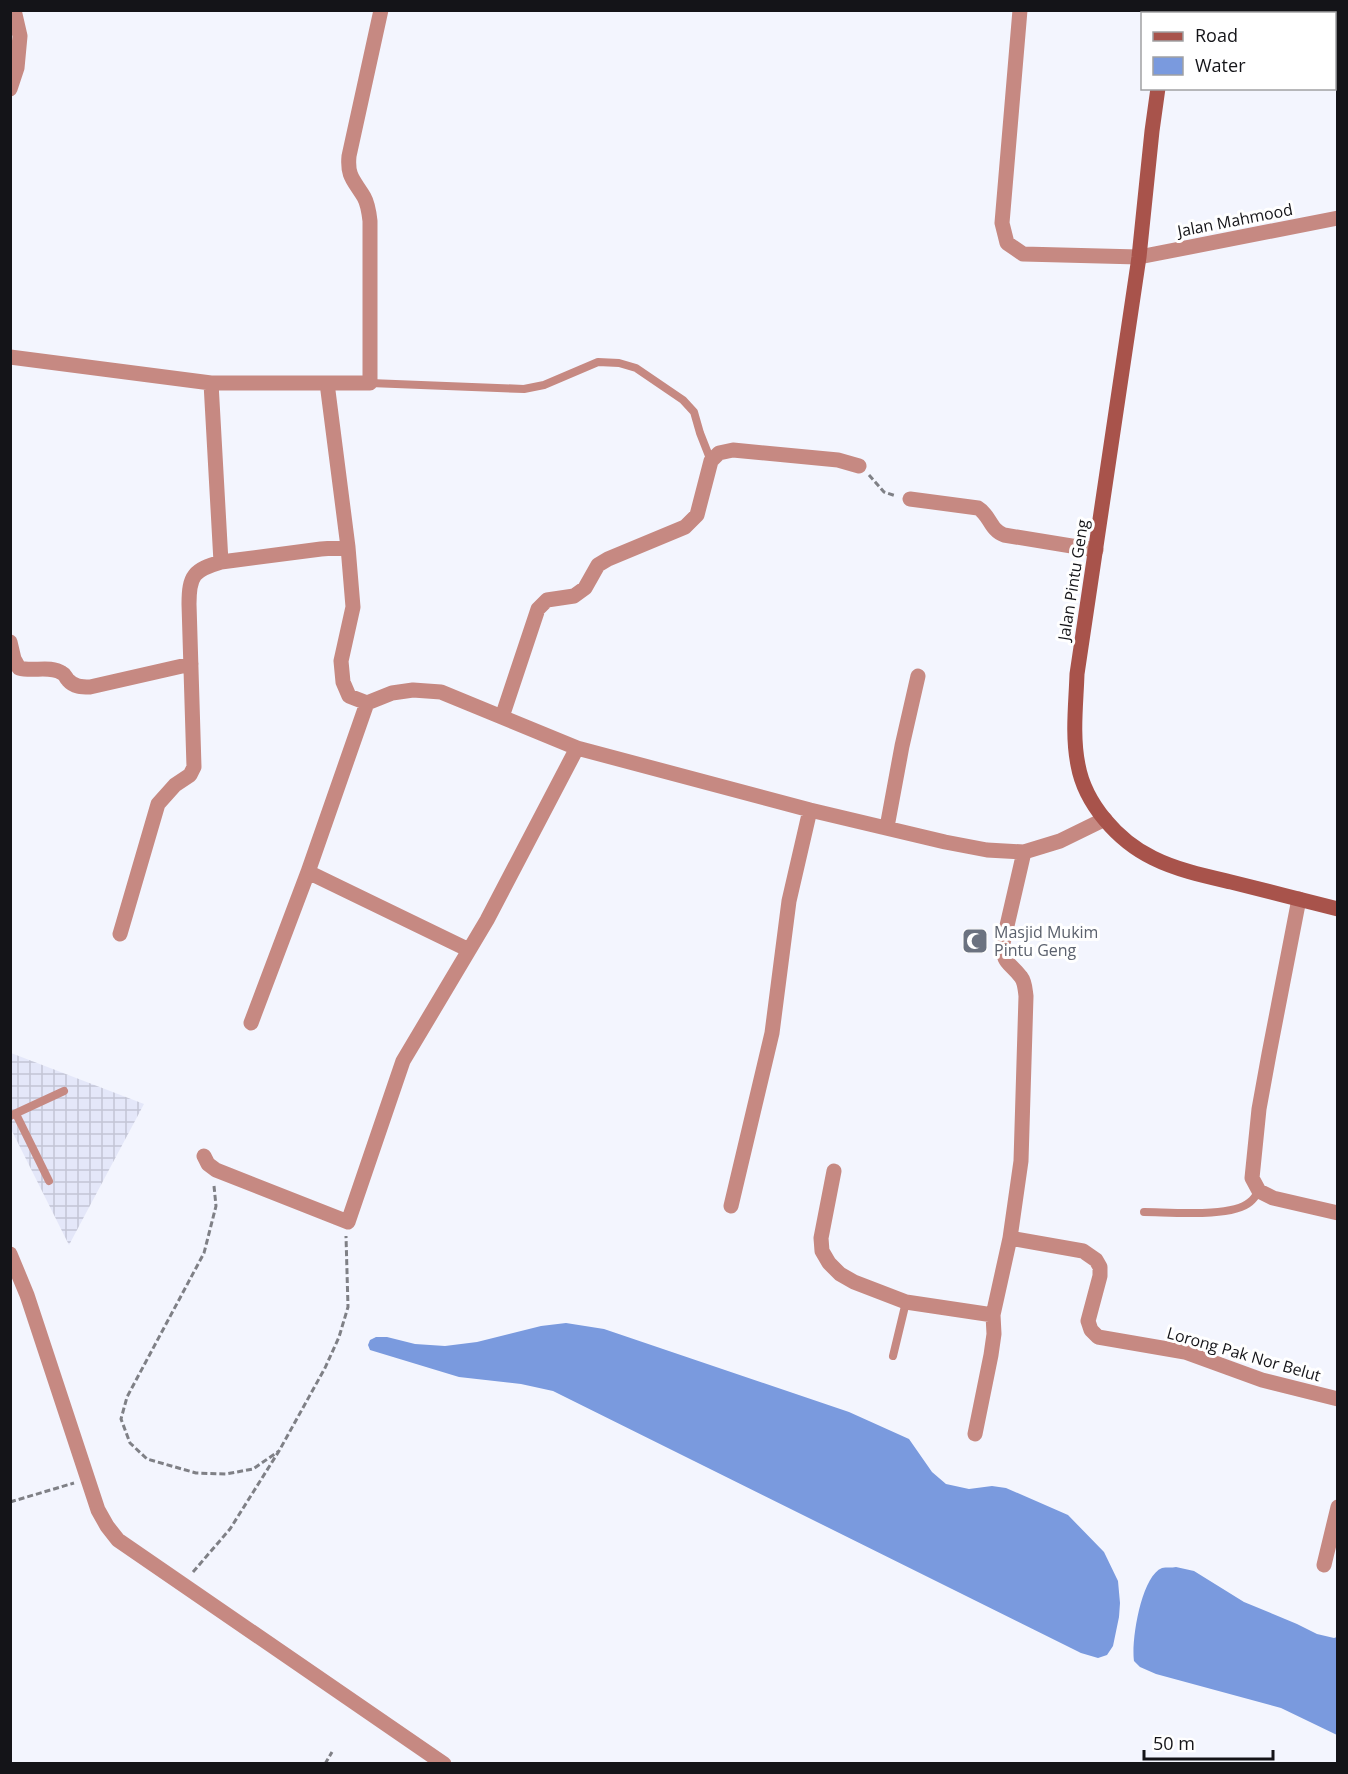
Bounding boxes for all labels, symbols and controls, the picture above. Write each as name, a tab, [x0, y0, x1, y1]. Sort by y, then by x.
legend	[1141, 12, 1336, 90]
text: Road	[1195, 23, 1238, 47]
text: Water	[1195, 53, 1246, 77]
street label: Jalan Mahmood	[1173, 198, 1295, 242]
street label: Jalan Pintu Geng	[1052, 518, 1093, 644]
place label: Masjid Mukim Pintu Geng	[994, 921, 1098, 961]
mosque icon: Masjid Mukim Pintu Geng	[960, 926, 990, 956]
street label: Lorong Pak Nor Belut	[1164, 1321, 1324, 1387]
scale bar	[1144, 1723, 1273, 1761]
text: 50 m	[1153, 1731, 1195, 1755]

